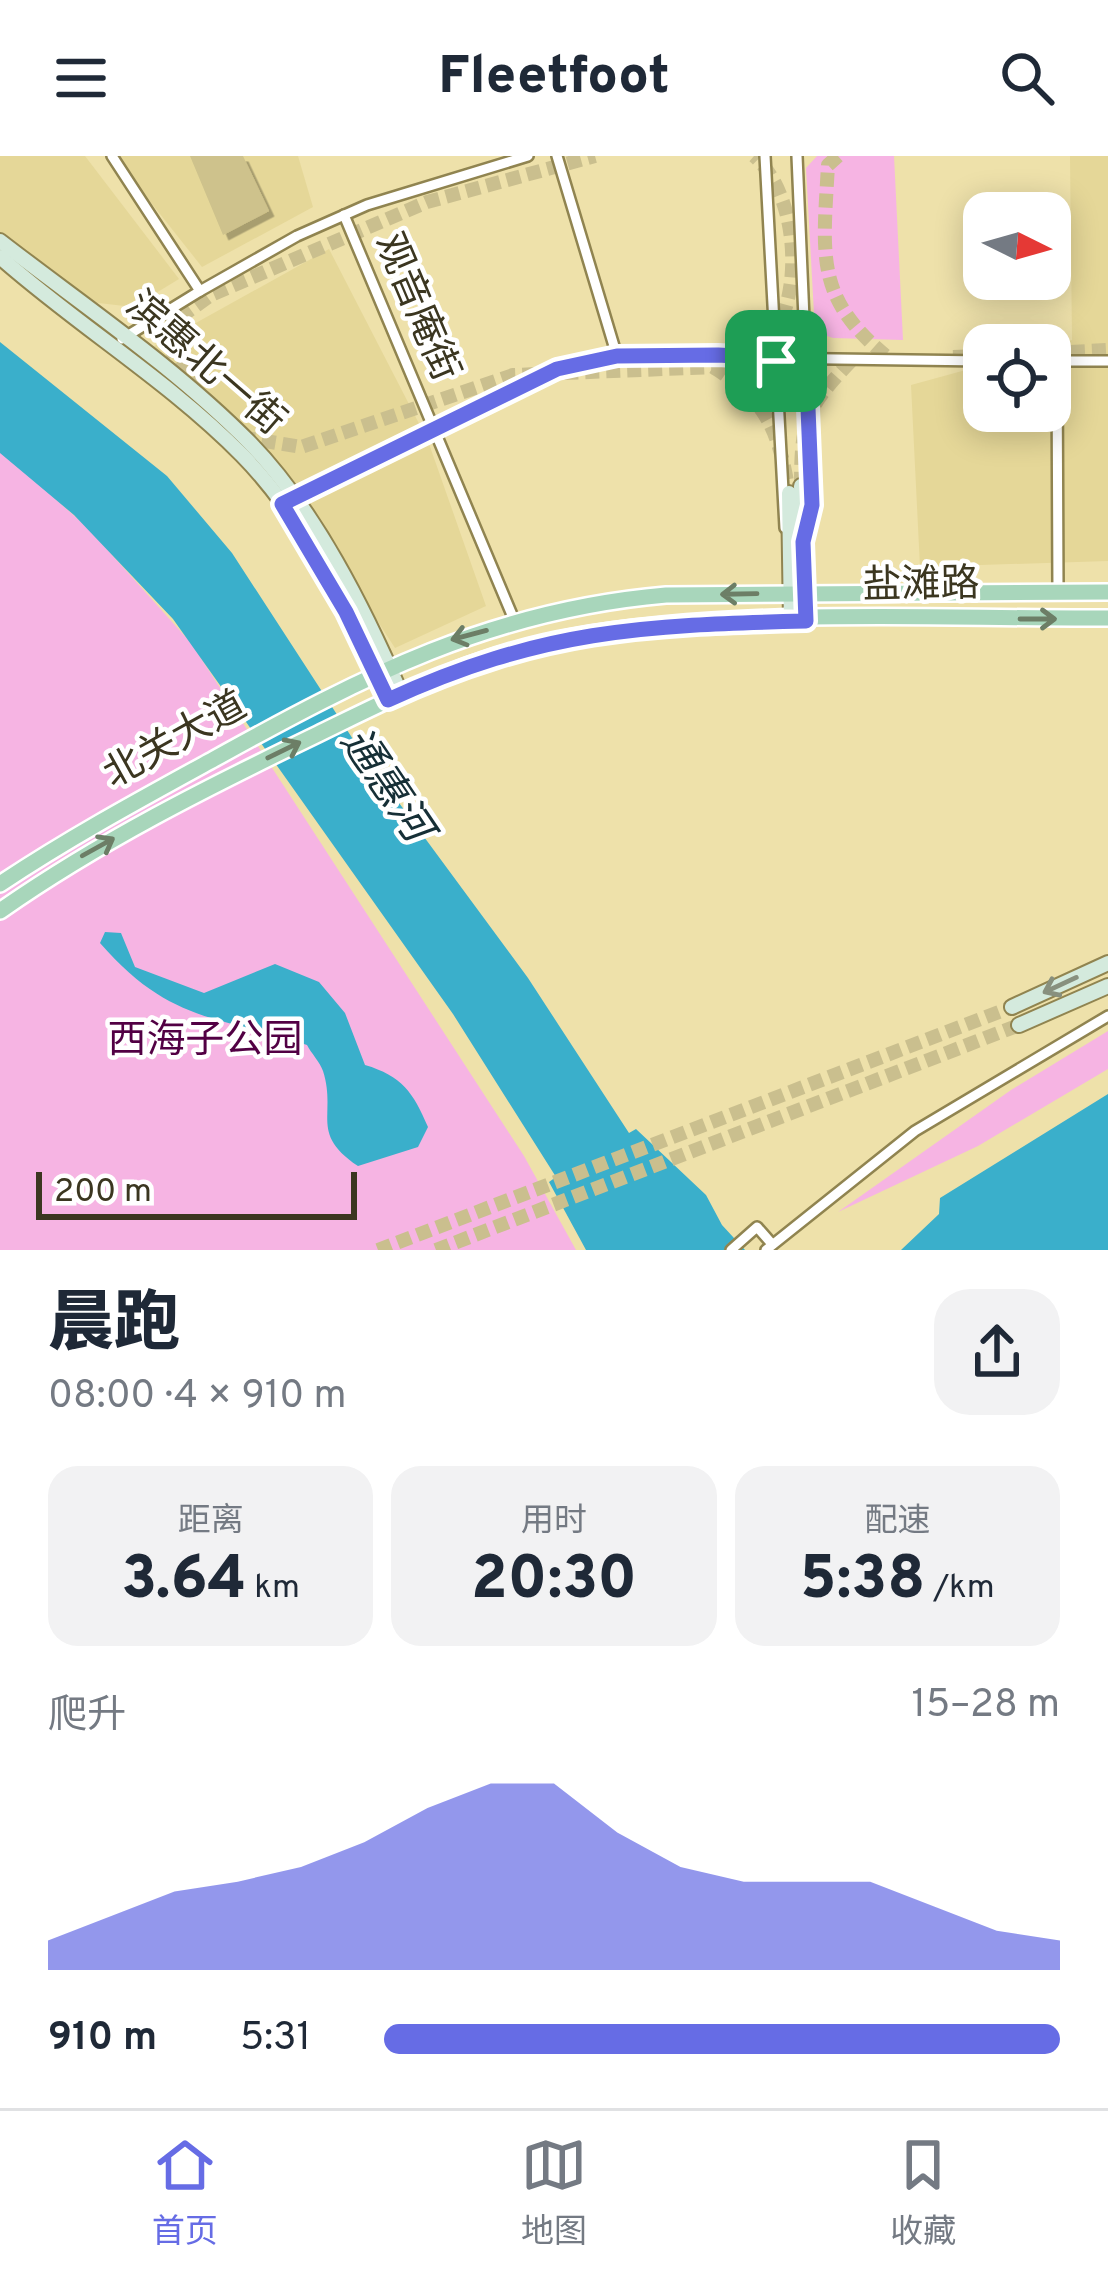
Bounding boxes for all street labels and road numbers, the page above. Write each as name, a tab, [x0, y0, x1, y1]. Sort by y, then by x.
street label: 观音庵街	[362, 227, 468, 389]
street label: 滨惠北一街	[114, 283, 294, 447]
street label: 盐滩路	[862, 561, 980, 613]
street label: 北关大道	[96, 683, 256, 801]

